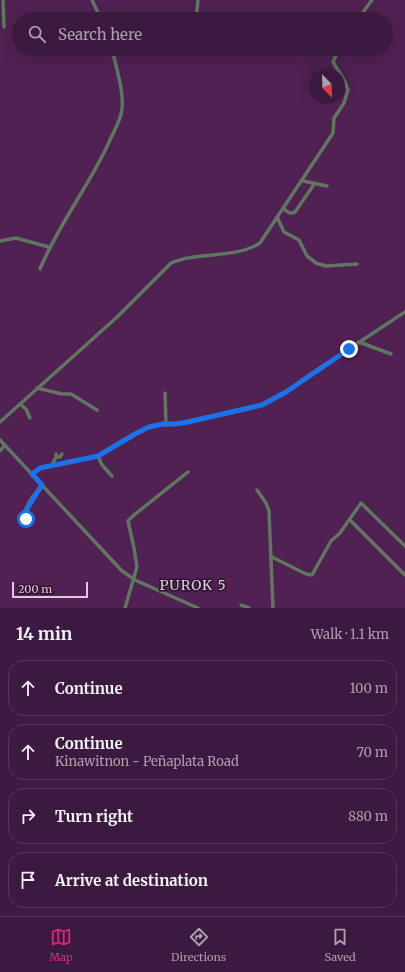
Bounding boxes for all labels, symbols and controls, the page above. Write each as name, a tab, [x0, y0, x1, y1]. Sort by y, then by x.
search box	[12, 12, 393, 56]
icon: search	[26, 23, 48, 45]
text: Search here	[58, 25, 142, 44]
north arrow	[309, 68, 345, 104]
route end	[340, 340, 358, 358]
route start	[17, 510, 35, 528]
district label: PUROK 5	[159, 576, 227, 594]
scale bar	[12, 580, 88, 599]
text: 200 m	[18, 582, 52, 596]
text: 14 min	[16, 623, 72, 645]
text: Walk · 1.1 km	[311, 626, 389, 643]
icon: ahead	[17, 677, 39, 699]
text: Continue	[55, 679, 123, 698]
text: 100 m	[350, 680, 388, 697]
text: Continue	[55, 734, 123, 753]
icon: ahead	[17, 741, 39, 763]
text: 70 m	[357, 744, 388, 761]
text: Kinawitnon - Peñaplata Road	[55, 753, 239, 770]
icon: right	[17, 805, 39, 827]
text: Turn right	[55, 807, 133, 826]
text: 880 m	[348, 808, 388, 825]
icon: arrive	[17, 869, 39, 891]
text: Arrive at destination	[55, 871, 208, 890]
tab: Map	[49, 926, 73, 964]
tab: Directions	[171, 926, 226, 964]
tab: Saved	[325, 926, 356, 964]

